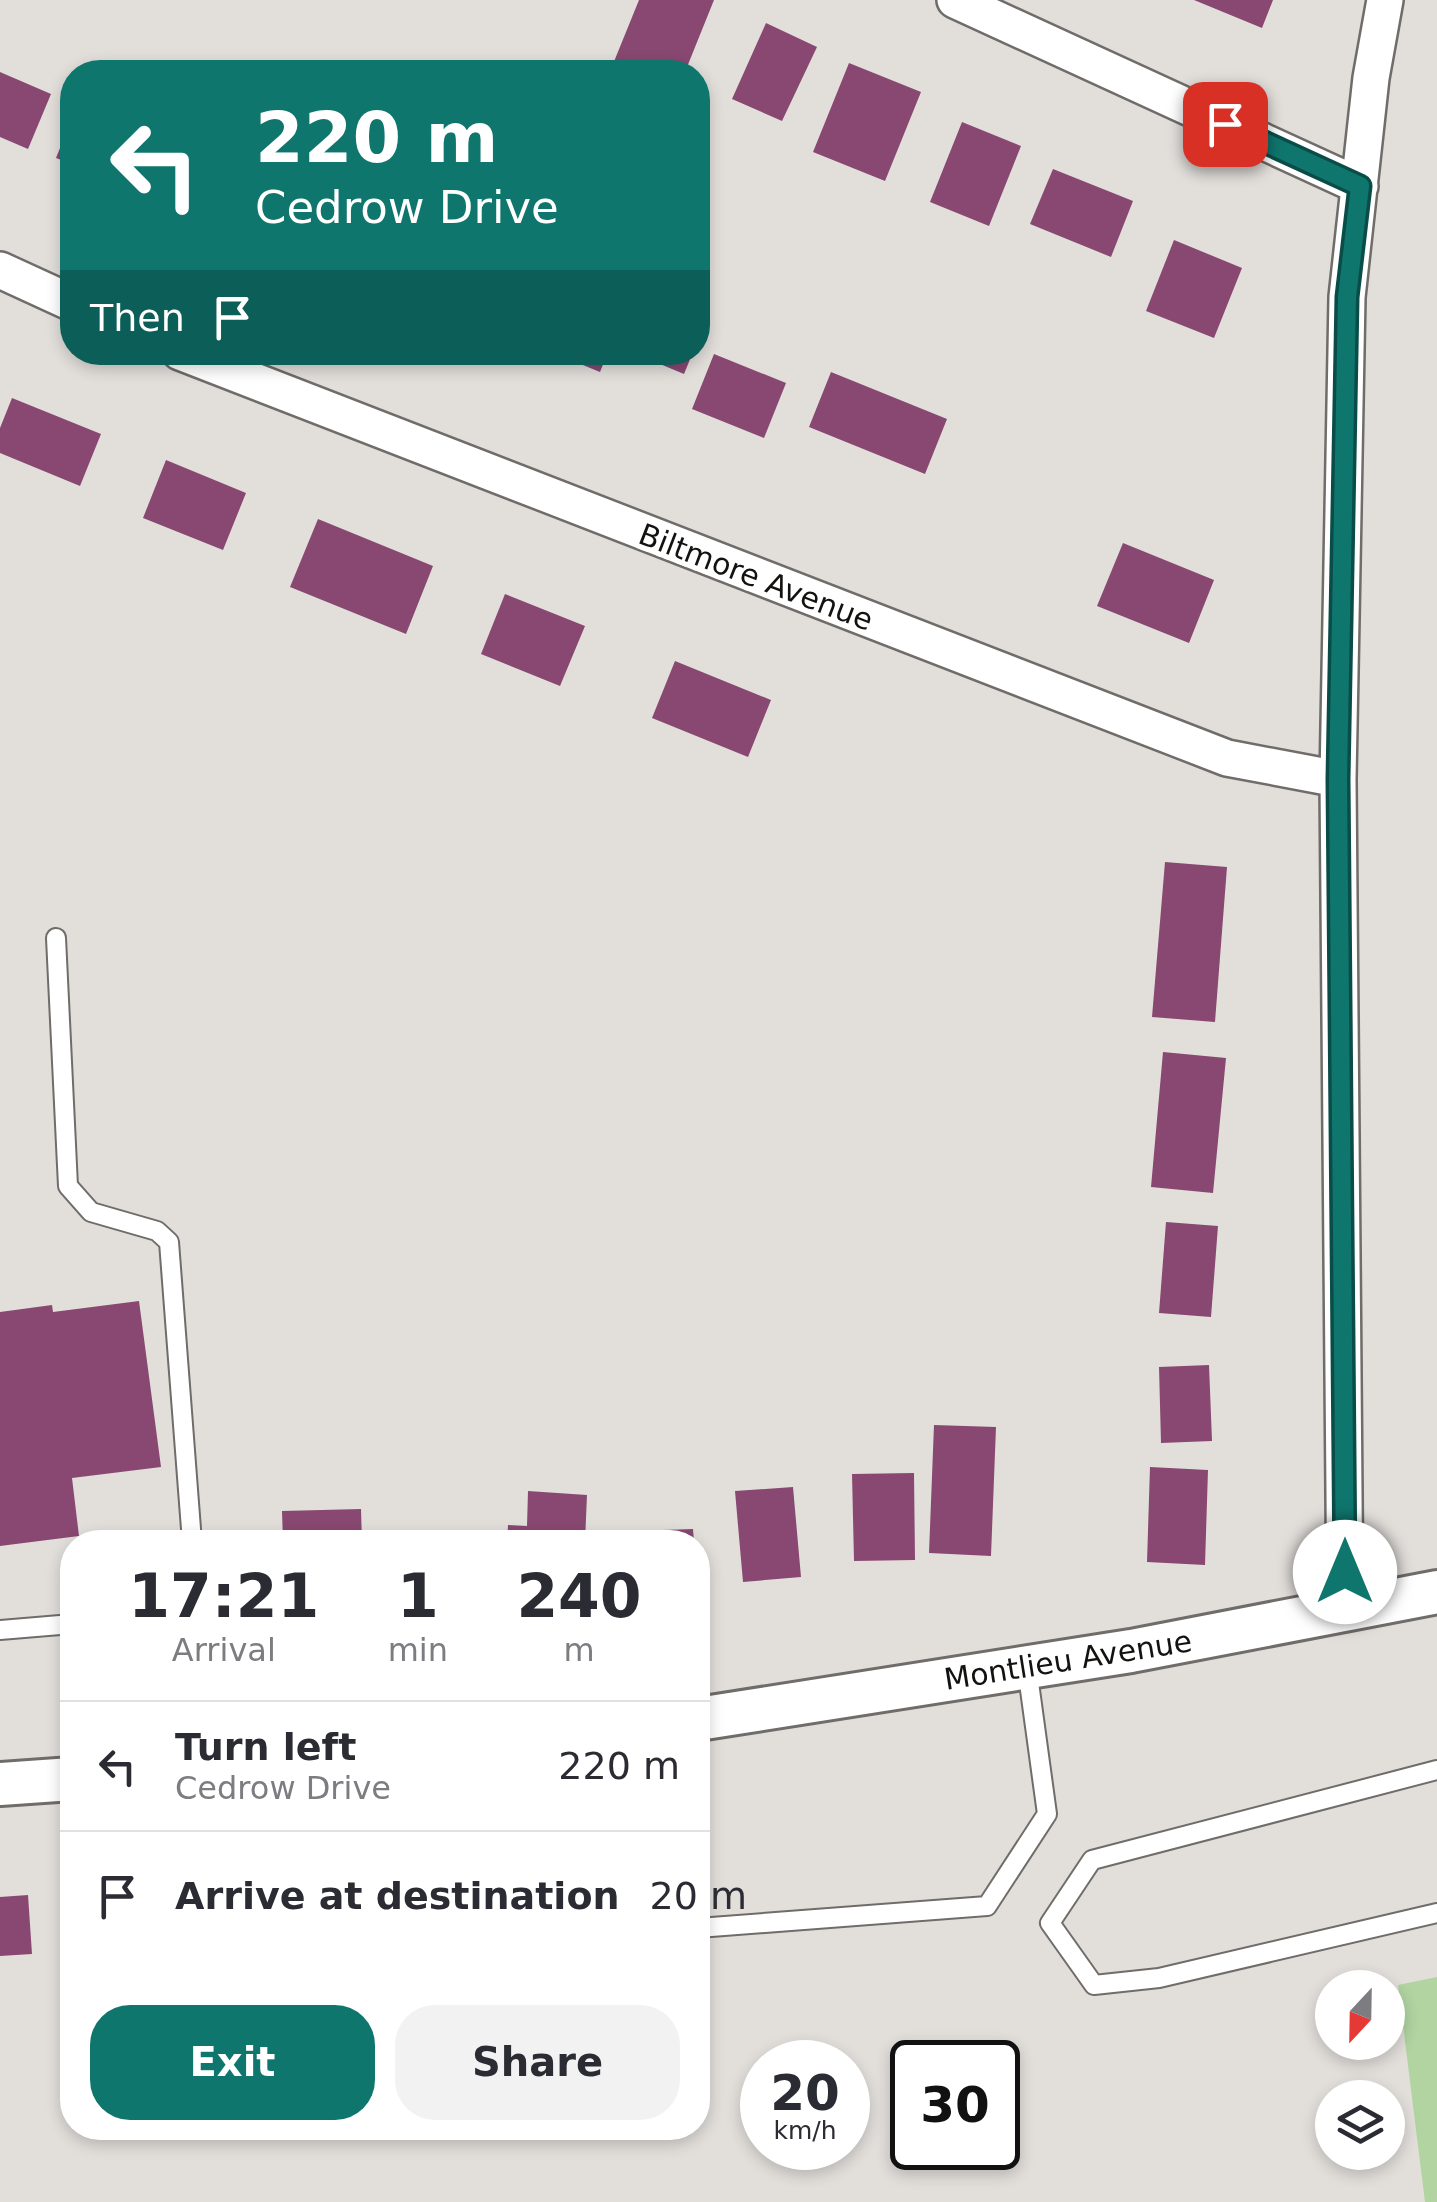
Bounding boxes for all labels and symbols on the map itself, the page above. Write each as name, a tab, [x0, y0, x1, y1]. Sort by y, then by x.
pin	[1183, 82, 1268, 167]
street label: Biltmore Avenue	[634, 516, 878, 638]
position arrow	[1293, 1520, 1397, 1624]
street label: Montlieu Avenue	[942, 1623, 1194, 1697]
north arrow	[1315, 1970, 1405, 2060]
speed limit sign: 30	[890, 2040, 1020, 2170]

